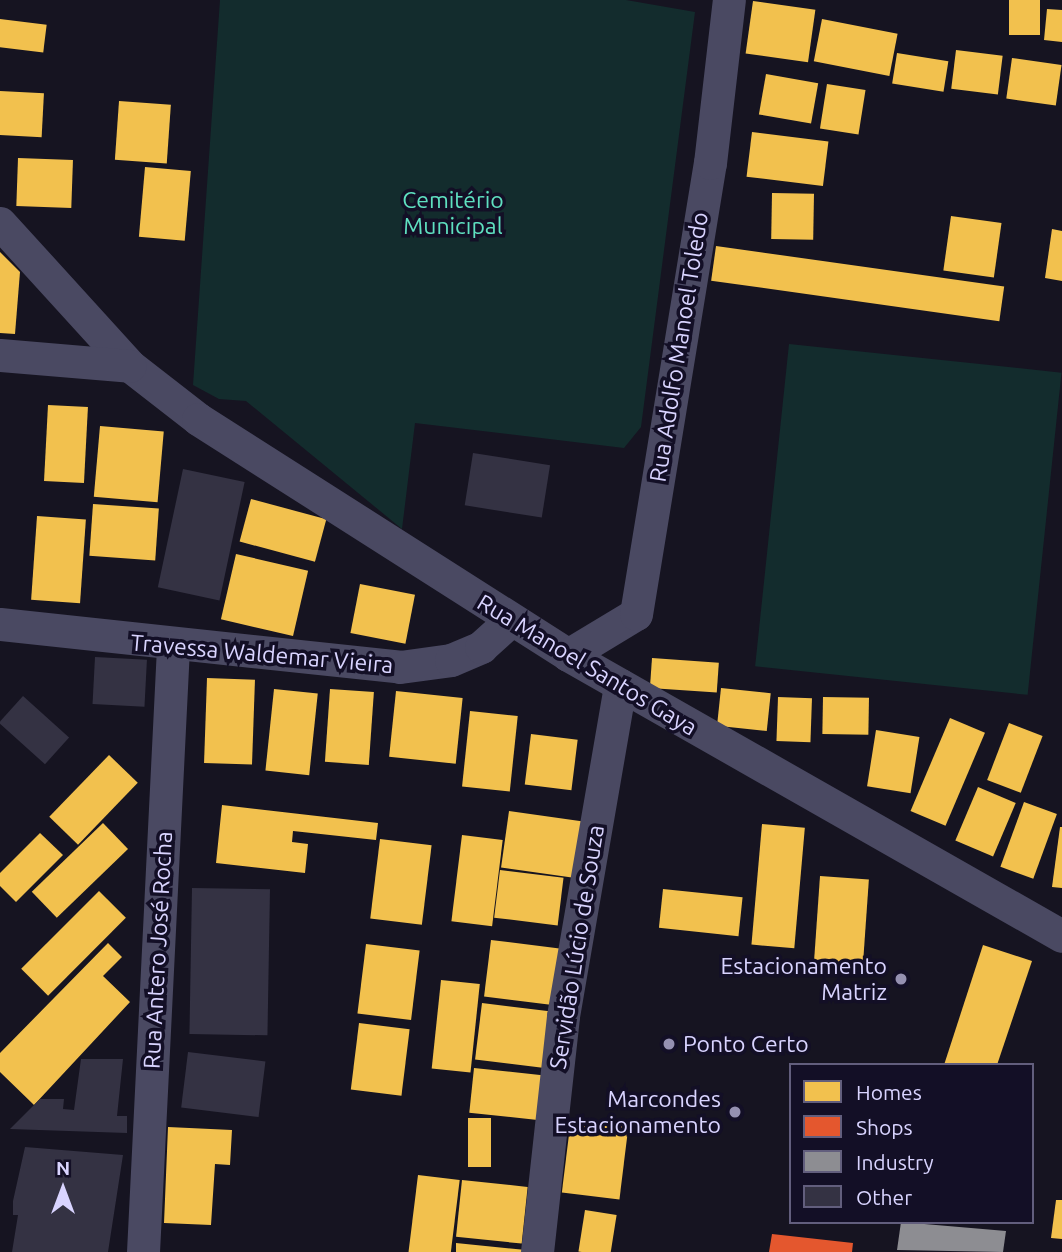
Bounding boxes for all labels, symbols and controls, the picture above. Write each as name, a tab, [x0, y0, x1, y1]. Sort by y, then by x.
park label: Cemitério Municipal	[402, 186, 504, 240]
street label: Rua Adolfo Manoel Toledo	[644, 210, 714, 484]
street label: Rua Manoel Santos Gaya	[472, 588, 702, 742]
street label: Travessa Waldemar Vieira	[129, 629, 395, 679]
street label: Servidão Lúcio de Souza	[544, 823, 610, 1071]
street label: Rua Antero José Rocha	[138, 831, 178, 1069]
place label: Estacionamento Matriz	[720, 952, 887, 1006]
marker: Estacionamento Matriz	[893, 971, 909, 987]
place label: Ponto Certo	[683, 1030, 809, 1058]
marker: Ponto Certo	[661, 1036, 677, 1052]
legend	[789, 1063, 1034, 1224]
text: Homes	[856, 1080, 922, 1104]
place label: Marcondes Estacionamento	[554, 1085, 721, 1139]
marker: Marcondes Estacionamento	[727, 1104, 743, 1120]
text: Shops	[856, 1115, 913, 1139]
text: Industry	[856, 1150, 934, 1174]
north arrow	[28, 1154, 98, 1224]
text: N	[56, 1157, 70, 1179]
text: Other	[856, 1185, 912, 1209]

